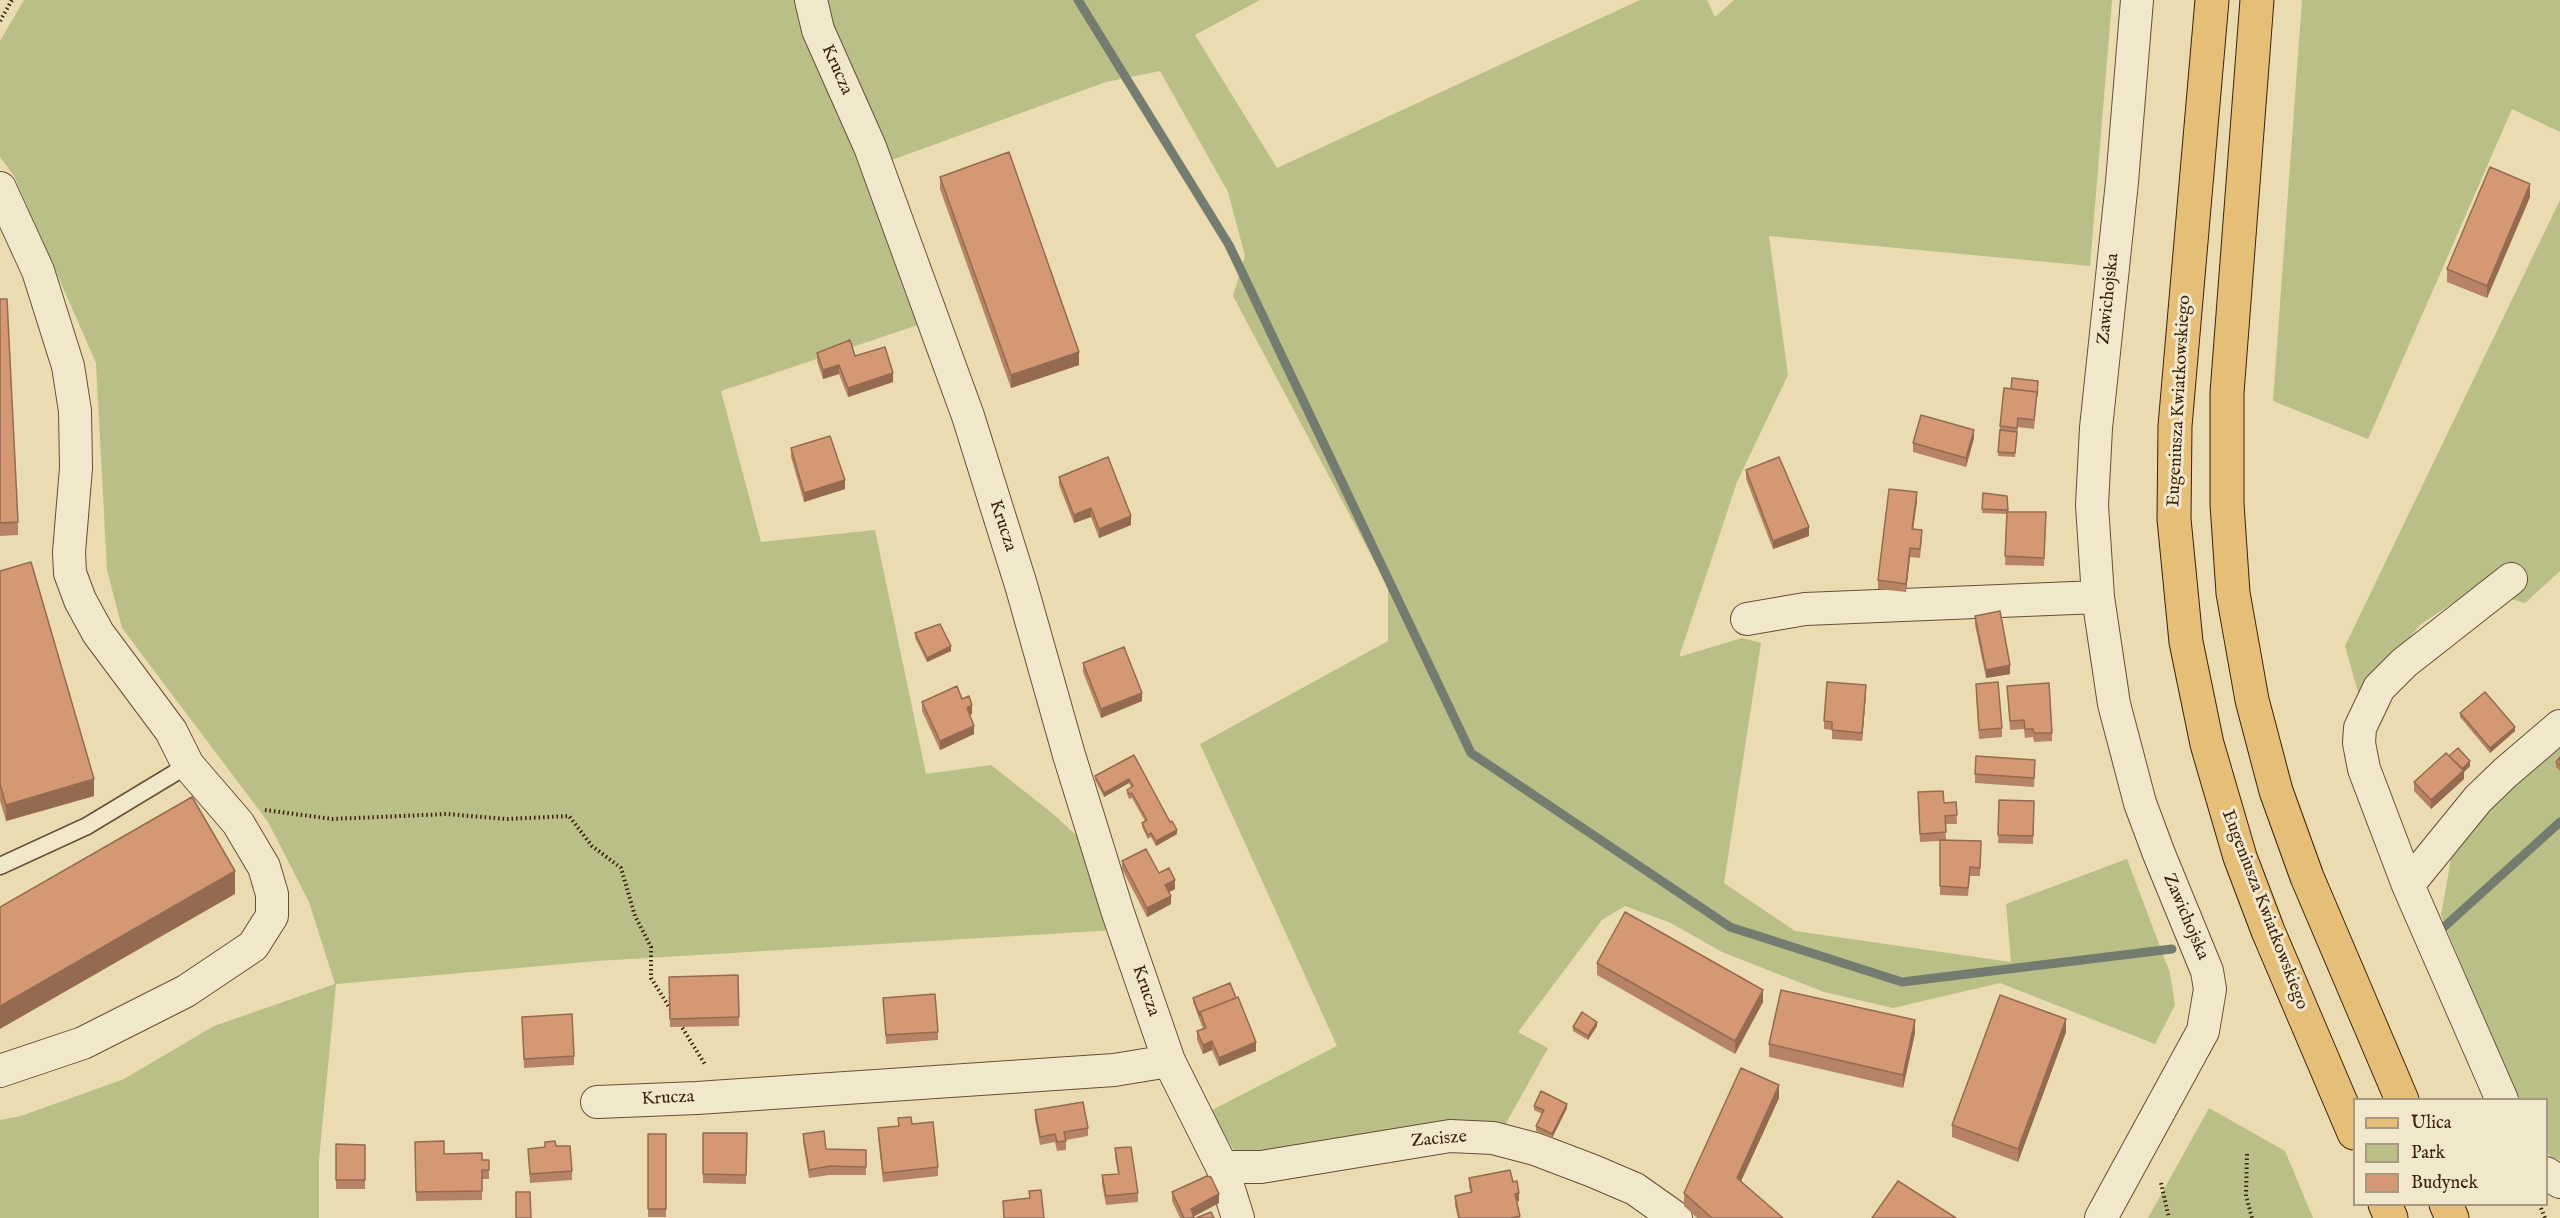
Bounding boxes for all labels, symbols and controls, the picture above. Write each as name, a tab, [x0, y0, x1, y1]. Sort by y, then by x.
street label: Krucza	[815, 41, 857, 99]
street label: Zawichojska	[2093, 252, 2125, 346]
street label: Eugeniusza Kwiatkowskiego	[2164, 295, 2196, 507]
street label: Krucza	[984, 498, 1020, 554]
street label: Eugeniusza Kwiatkowskiego	[2216, 807, 2312, 1013]
street label: Zawichojska	[2157, 871, 2213, 963]
street label: Krucza	[1126, 963, 1164, 1019]
street label: Krucza	[641, 1087, 695, 1111]
legend	[2353, 1098, 2548, 1206]
text: Ulica	[2411, 1112, 2452, 1135]
street label: Zacisze	[1410, 1127, 1468, 1153]
text: Park	[2411, 1142, 2445, 1165]
text: Budynek	[2411, 1172, 2478, 1195]

